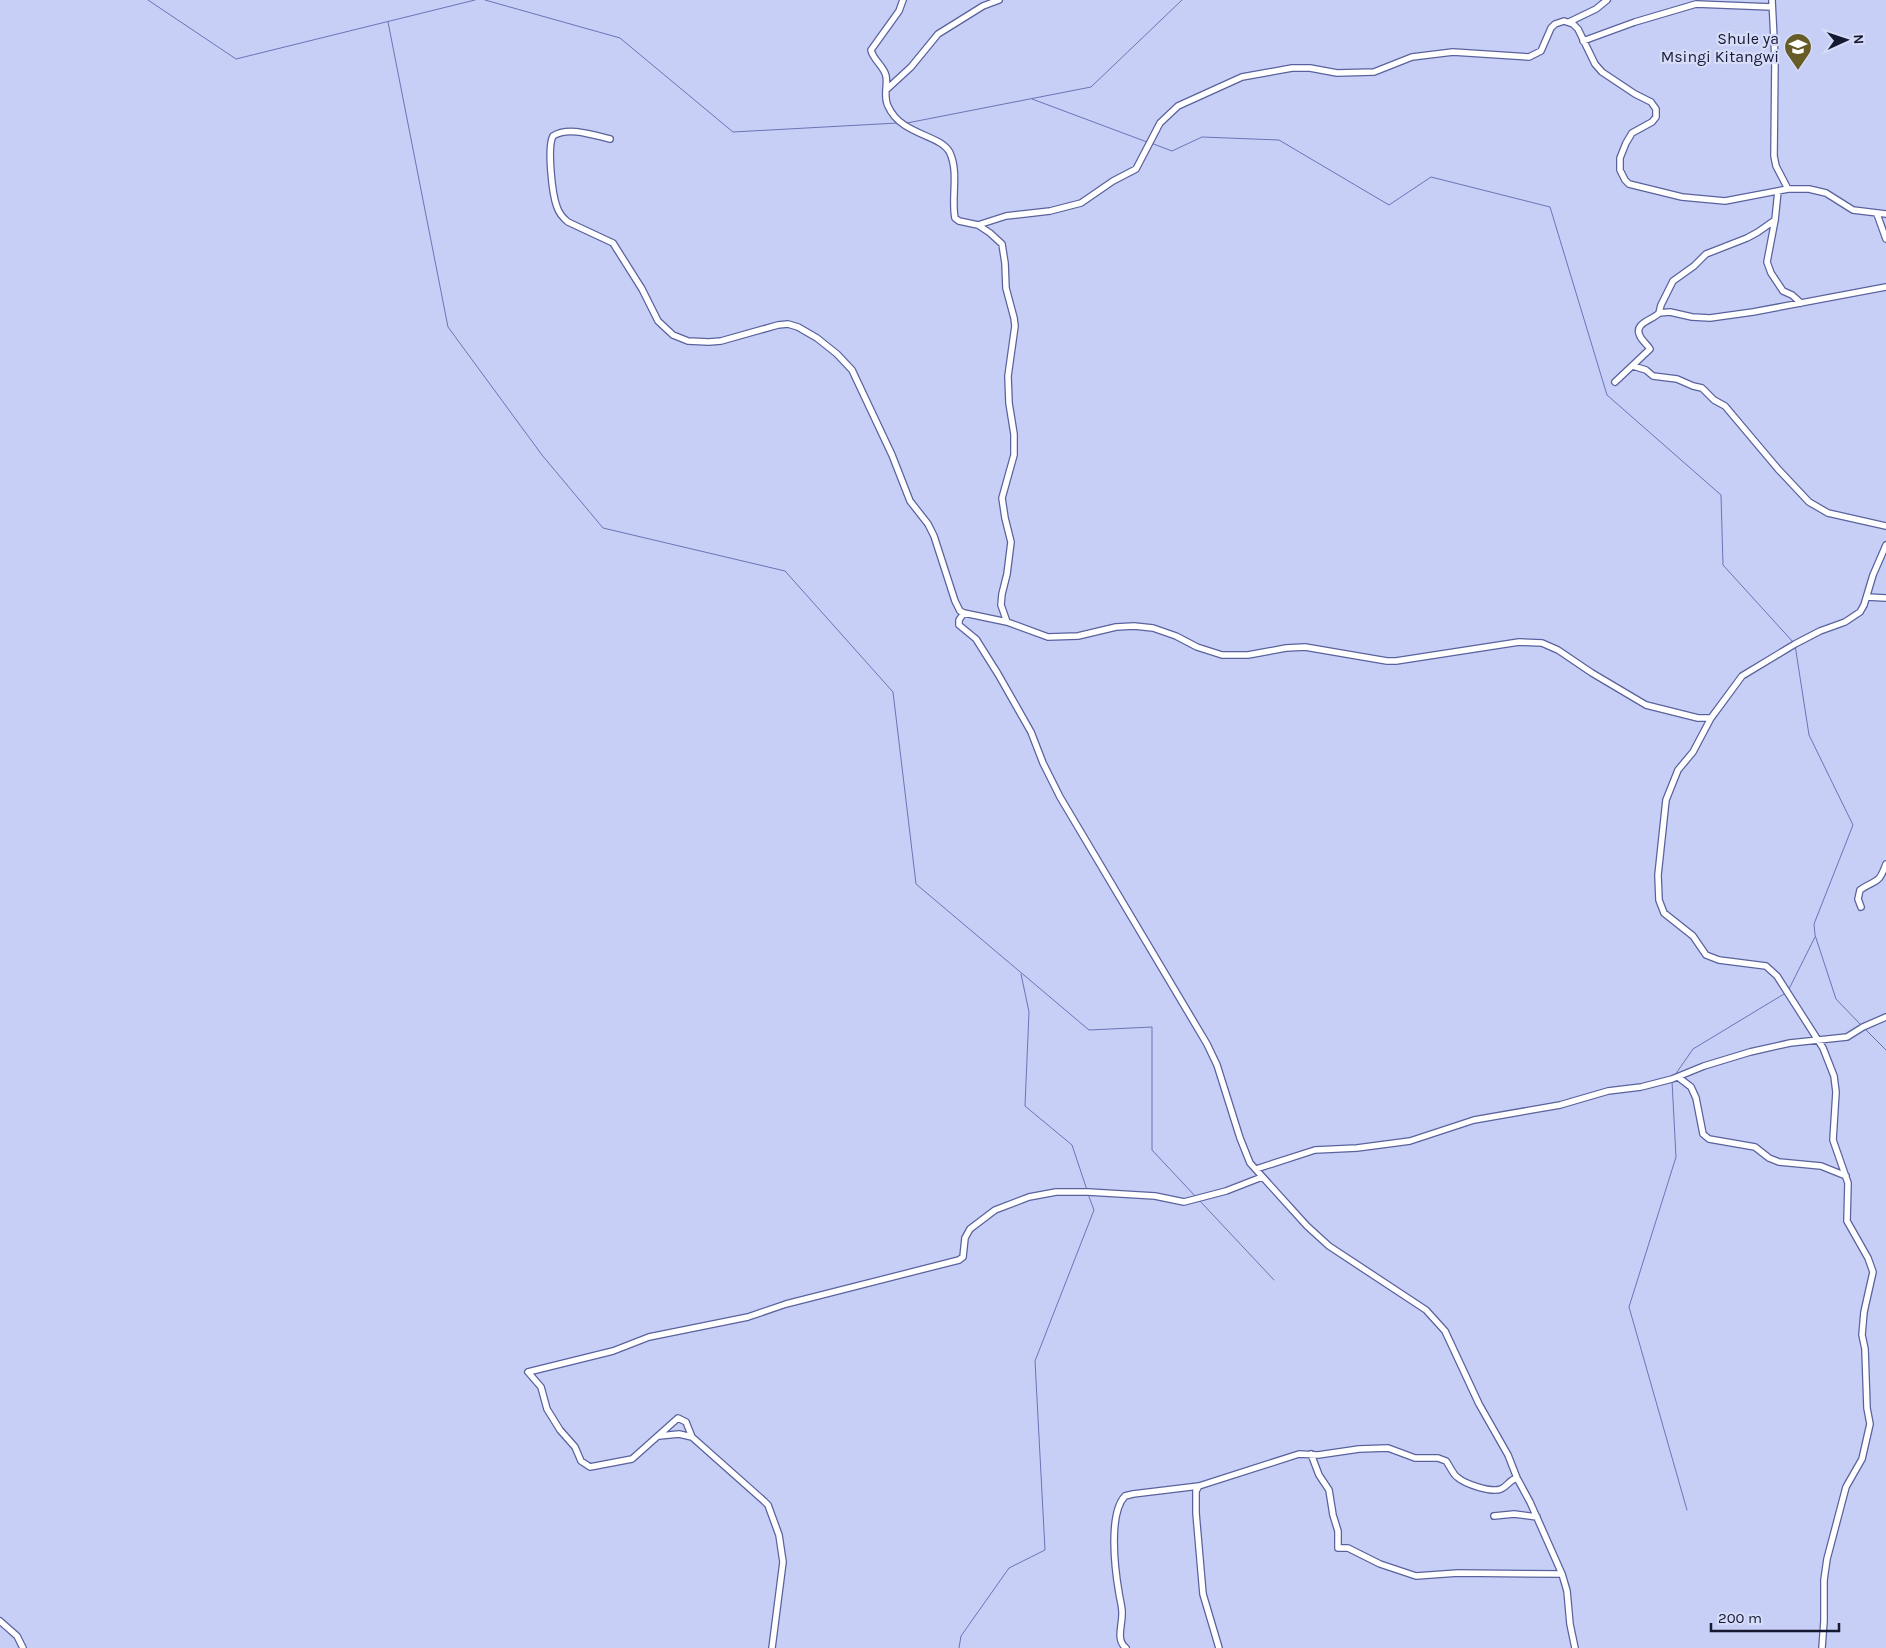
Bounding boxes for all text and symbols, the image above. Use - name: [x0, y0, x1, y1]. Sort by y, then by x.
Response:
- north arrow: [1821, 15, 1871, 65]
- place label: Shule ya Msingi Kitangwi: [1661, 29, 1779, 66]
- school or university icon: Shule ya Msingi Kitangwi: [1783, 32, 1813, 71]
- text: N: [1850, 34, 1867, 45]
- scale bar: [1711, 1600, 1838, 1632]
- text: 200 m: [1718, 1609, 1762, 1627]

